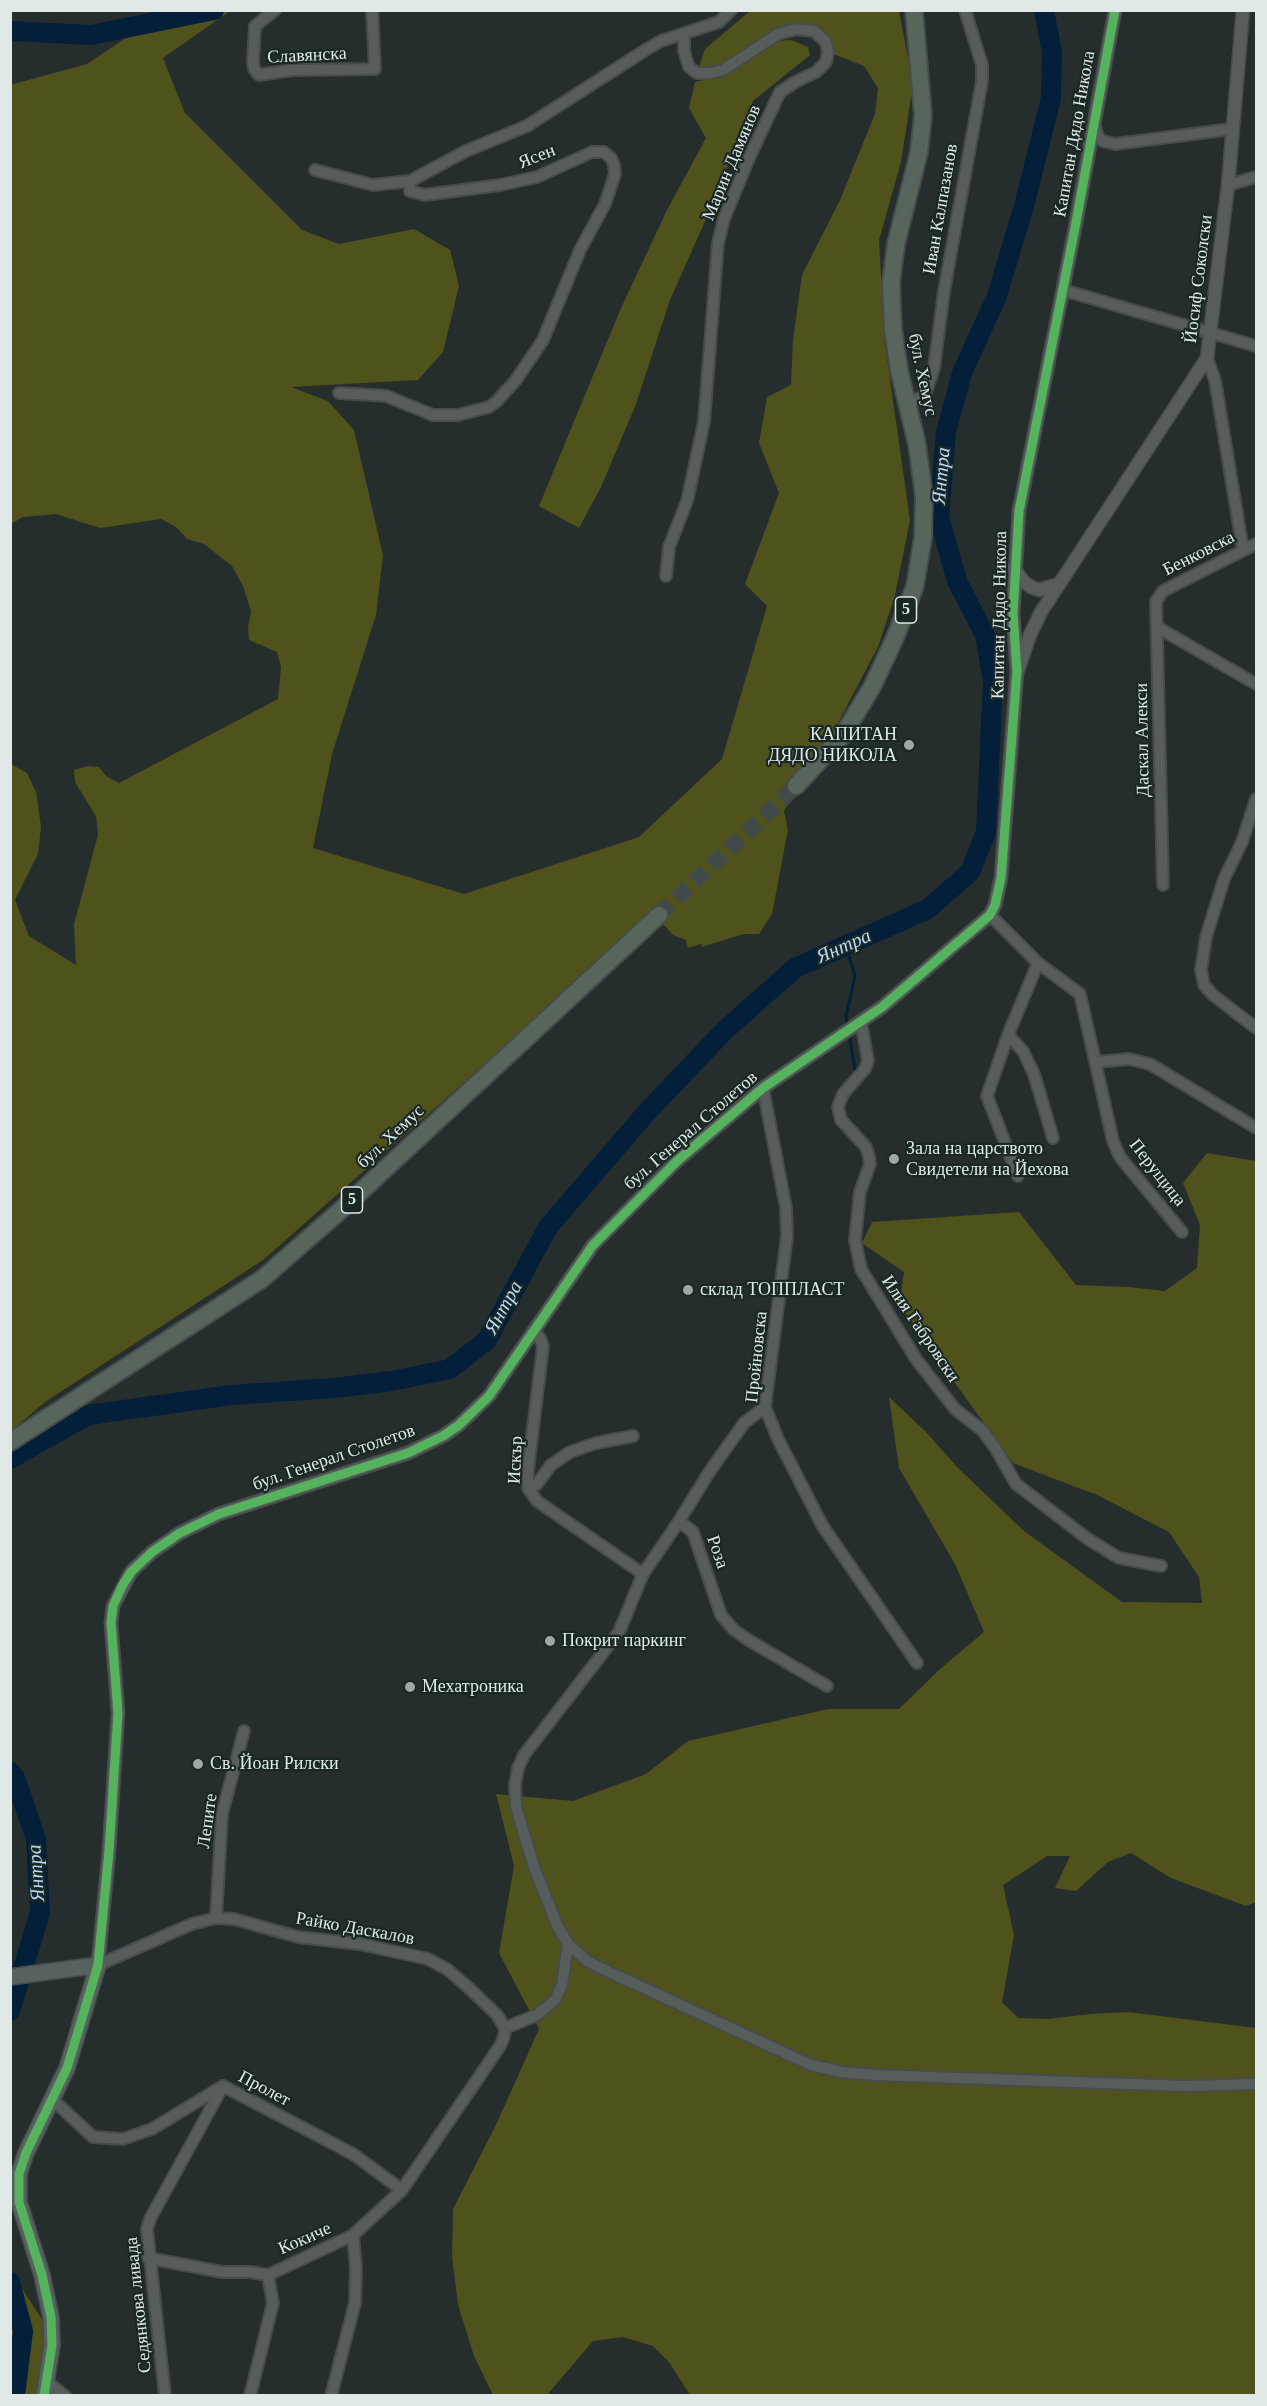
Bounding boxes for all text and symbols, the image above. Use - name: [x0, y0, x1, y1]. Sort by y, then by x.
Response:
- street label: Славянска: [267, 43, 347, 69]
- street label: Капитан Дядо Никола: [1050, 49, 1100, 219]
- street label: Марин Дамянов: [698, 102, 766, 224]
- street label: Ясен: [515, 140, 559, 174]
- street label: Иван Калпазанов: [919, 142, 963, 276]
- street label: Йосиф Соколски: [1180, 214, 1218, 344]
- street label: бул. Хемус: [903, 332, 941, 418]
- water label: Янтра: [928, 446, 956, 506]
- street label: Бенковска: [1160, 527, 1238, 581]
- street label: Капитан Дядо Никола: [988, 531, 1012, 699]
- road number: 5: [896, 597, 916, 623]
- street label: Даскал Алекси: [1131, 683, 1155, 797]
- place label: КАПИТАН ДЯДО НИКОЛА: [768, 724, 897, 766]
- marker: КАПИТАН ДЯДО НИКОЛА: [902, 738, 916, 752]
- water label: Янтра: [813, 924, 875, 970]
- street label: бул. Генерал Столетов: [620, 1067, 762, 1195]
- street label: бул. Хемус: [353, 1100, 429, 1174]
- street label: Перущица: [1124, 1135, 1190, 1211]
- place label: Зала на царството Свидетели на Йехова: [906, 1138, 1069, 1180]
- marker: Зала на царството Свидетели на Йехова: [887, 1152, 901, 1166]
- road number: 5: [342, 1187, 362, 1213]
- street label: Илия Габровски: [876, 1271, 964, 1387]
- water label: Янтра: [480, 1277, 528, 1339]
- place label: склад ТОППЛАСТ: [700, 1279, 844, 1301]
- marker: склад ТОППЛАСТ: [681, 1283, 695, 1297]
- street label: Пройновска: [741, 1310, 773, 1404]
- street label: бул. Генерал Столетов: [250, 1420, 418, 1496]
- street label: Искър: [504, 1435, 528, 1485]
- street label: Роза: [701, 1533, 733, 1571]
- place label: Покрит паркинг: [562, 1630, 686, 1652]
- marker: Покрит паркинг: [543, 1634, 557, 1648]
- place label: Мехатроника: [422, 1676, 524, 1698]
- marker: Мехатроника: [403, 1680, 417, 1694]
- place label: Св. Йоан Рилски: [210, 1753, 339, 1775]
- marker: Св. Йоан Рилски: [191, 1757, 205, 1771]
- street label: Лепите: [193, 1792, 223, 1850]
- water label: Янтра: [23, 1843, 51, 1903]
- street label: Райко Даскалов: [294, 1908, 416, 1950]
- street label: Пролет: [234, 2066, 294, 2112]
- street label: Кокиче: [275, 2218, 335, 2260]
- street label: Седянкова ливада: [121, 2236, 157, 2374]

